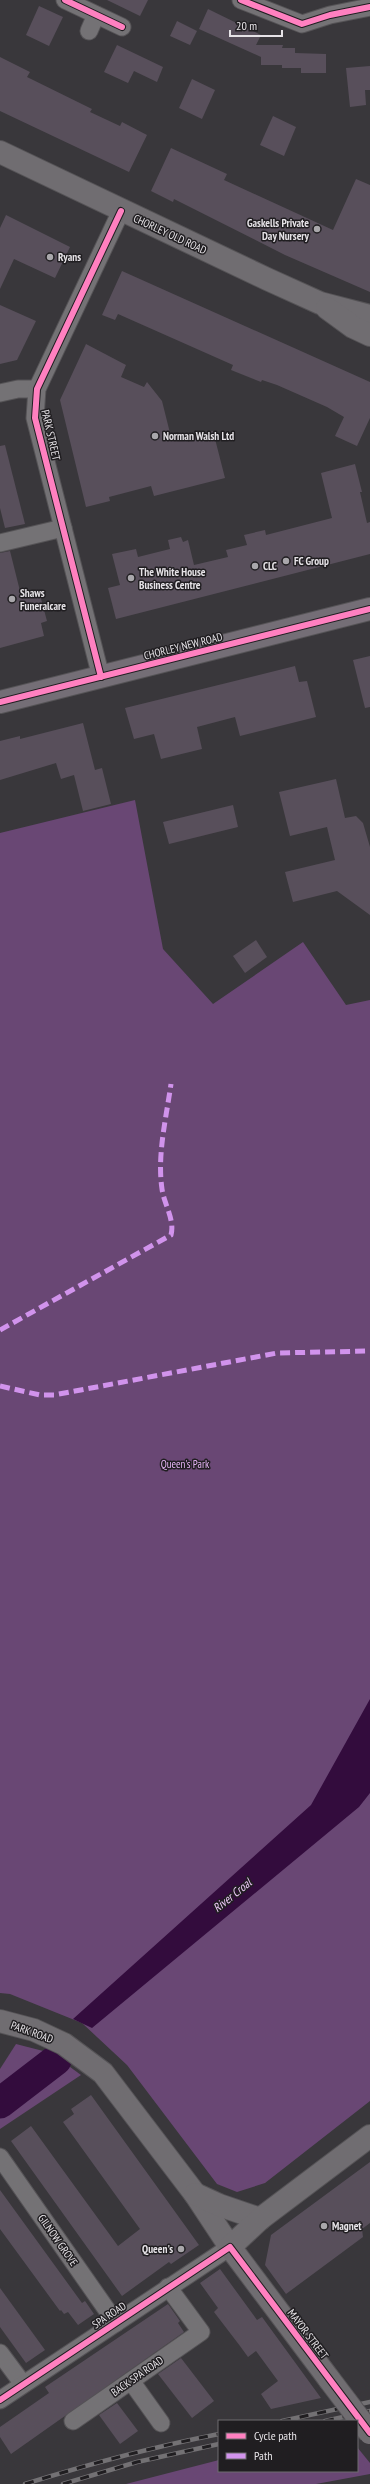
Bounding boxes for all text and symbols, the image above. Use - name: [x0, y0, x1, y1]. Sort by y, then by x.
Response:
- scale bar: [230, 12, 282, 38]
- text: 20 m: [236, 18, 257, 33]
- street label: CHORLEY OLD ROAD: [131, 211, 209, 257]
- place label: Gaskells Private Day Nursery: [247, 216, 310, 243]
- marker: Gaskells Private Day Nursery: [312, 224, 322, 234]
- place label: Ryans: [58, 250, 81, 264]
- marker: Ryans: [45, 252, 55, 262]
- street label: PARK STREET: [38, 408, 64, 462]
- place label: Norman Walsh Ltd: [163, 429, 234, 443]
- marker: Norman Walsh Ltd: [150, 431, 160, 441]
- place label: FC Group: [294, 554, 329, 568]
- marker: FC Group: [281, 556, 291, 566]
- place label: CLC: [263, 559, 277, 573]
- marker: CLC: [250, 561, 260, 571]
- place label: The White House Business Centre: [139, 565, 206, 592]
- marker: The White House Business Centre: [126, 573, 136, 583]
- place label: Shaws Funeralcare: [20, 586, 66, 613]
- marker: Shaws Funeralcare: [7, 594, 17, 604]
- street label: CHORLEY NEW ROAD: [142, 629, 224, 663]
- park label: Queen's Park: [161, 1457, 210, 1471]
- water label: River Croal: [210, 1874, 255, 1915]
- street label: PARK ROAD: [9, 2018, 55, 2046]
- street label: GILNOW GROVE: [35, 2211, 81, 2269]
- place label: Magnet: [332, 2219, 362, 2233]
- marker: Magnet: [319, 2221, 329, 2231]
- place label: Queen's: [142, 2242, 173, 2256]
- marker: Queen's: [176, 2244, 186, 2254]
- street label: SPA ROAD: [89, 2298, 129, 2331]
- street label: MAYOR STREET: [285, 2306, 331, 2362]
- street label: BACK SPA ROAD: [108, 2353, 166, 2399]
- legend: [218, 2420, 358, 2472]
- text: Cycle path: [254, 2428, 297, 2443]
- text: Path: [254, 2448, 272, 2463]

